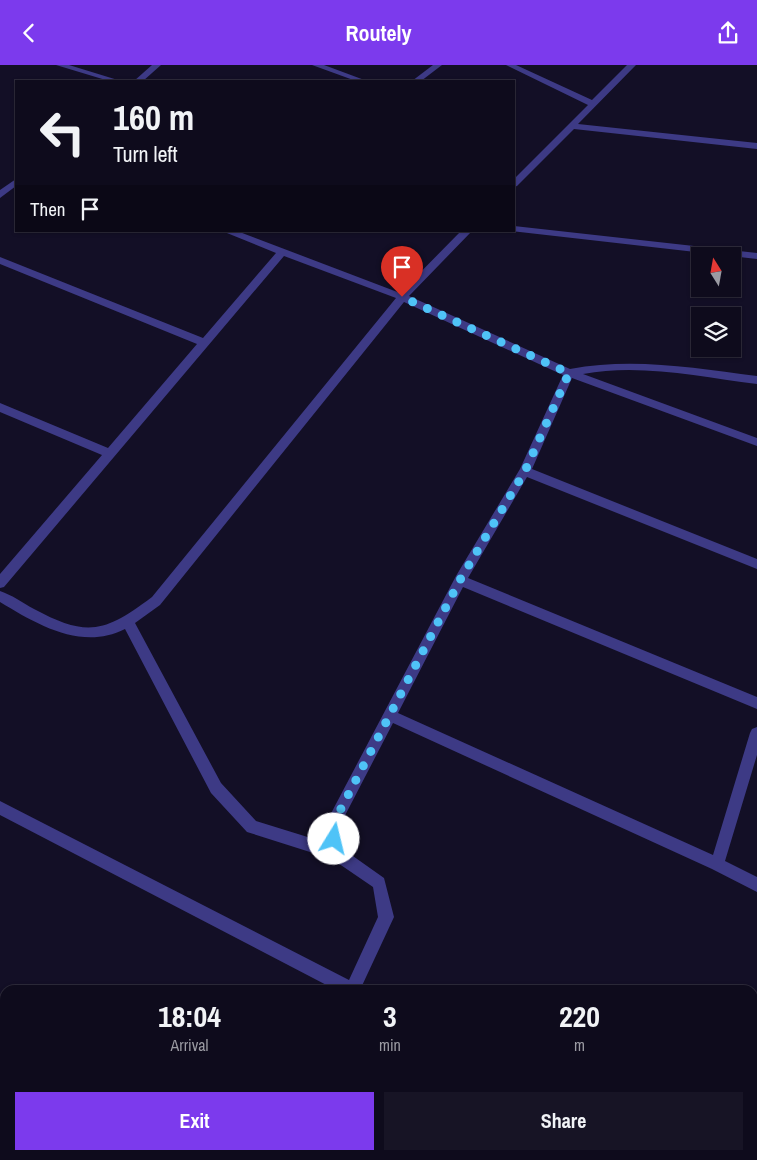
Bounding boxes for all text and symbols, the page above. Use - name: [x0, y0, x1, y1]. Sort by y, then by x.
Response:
- text: Routely: [345, 18, 412, 48]
- icon: back: [15, 19, 43, 47]
- icon: share: [714, 19, 742, 47]
- text: 160 m: [113, 94, 194, 141]
- icon: left: [30, 100, 95, 165]
- text: Turn left: [113, 139, 178, 169]
- icon: arrive: [76, 195, 104, 223]
- text: Then: [30, 196, 66, 222]
- pin: [381, 246, 423, 297]
- north arrow: [691, 247, 741, 297]
- map controls: [691, 247, 741, 357]
- icon: arrive: [388, 253, 416, 281]
- button: layers: [691, 307, 741, 357]
- position arrow: [307, 812, 359, 864]
- text: 18:04: [158, 996, 221, 1036]
- text: 3: [383, 996, 397, 1036]
- text: 220: [559, 996, 600, 1036]
- text: Arrival: [171, 1034, 208, 1056]
- text: min: [379, 1034, 401, 1056]
- text: m: [574, 1034, 585, 1056]
- button: Exit: [15, 1092, 374, 1150]
- button: Share: [384, 1092, 743, 1150]

